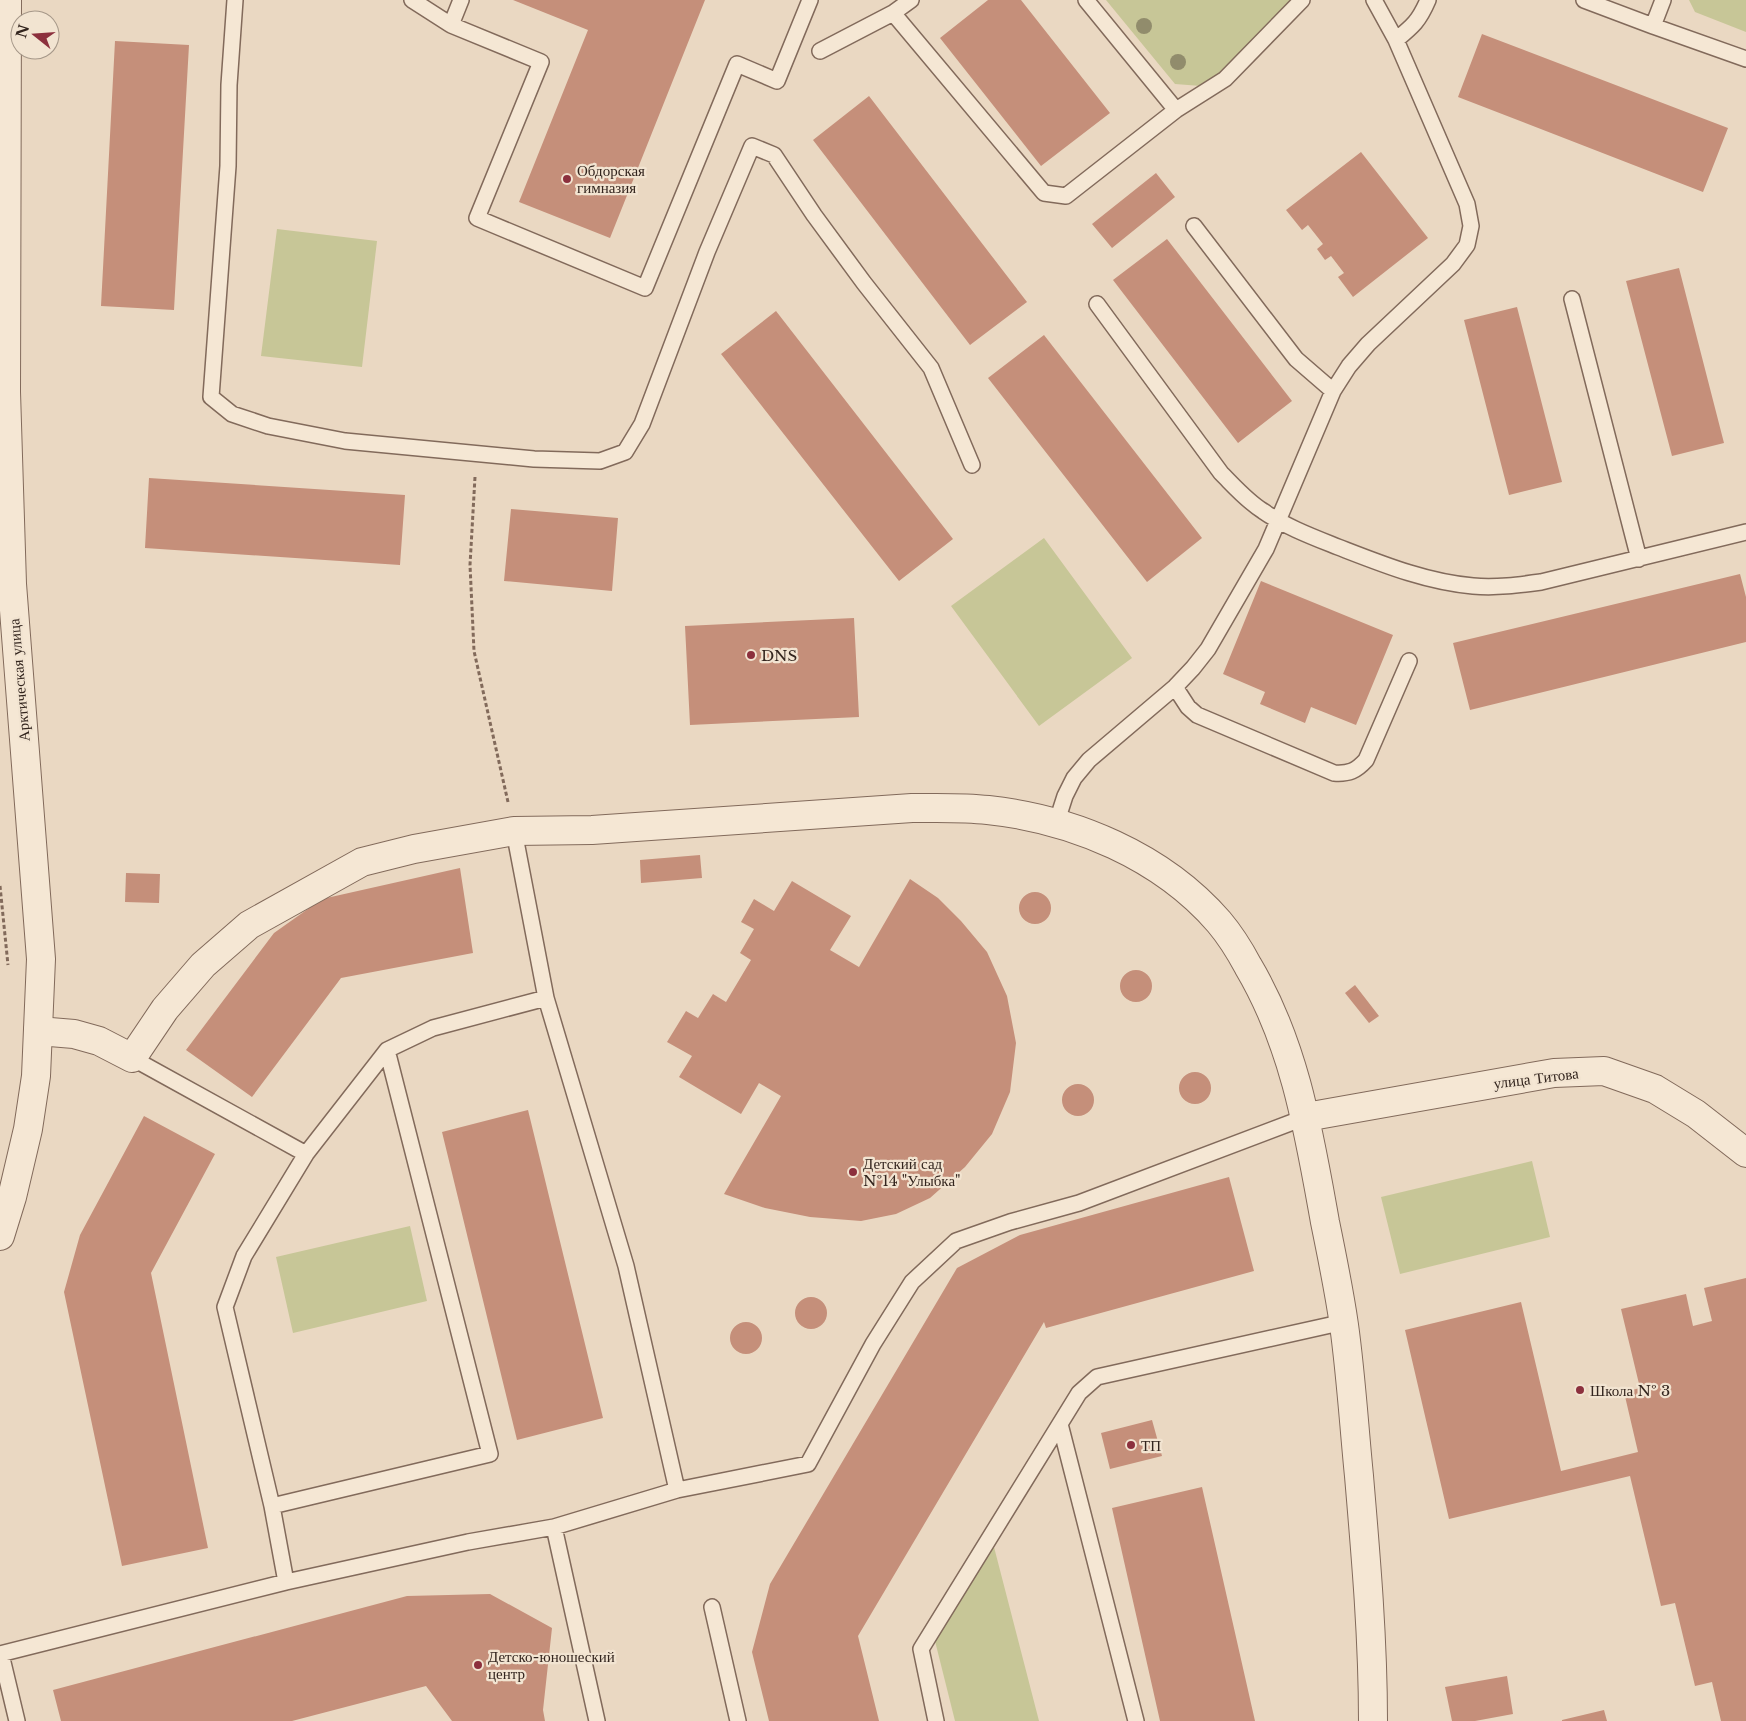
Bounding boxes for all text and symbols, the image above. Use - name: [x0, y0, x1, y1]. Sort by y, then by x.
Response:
- north arrow: [10, 10, 60, 60]
- text: N: [12, 22, 33, 40]
- place label: Обдорская гимназия: [577, 161, 645, 197]
- marker: Обдорская гимназия: [561, 173, 573, 185]
- street label: Арктическая улица: [4, 617, 34, 742]
- place label: DNS: [761, 646, 797, 665]
- marker: DNS: [745, 649, 757, 661]
- street label: улица Титова: [1492, 1063, 1580, 1093]
- place label: Детский сад №14 "Улыбка": [863, 1154, 961, 1190]
- marker: Детский сад №14 "Улыбка": [847, 1166, 859, 1178]
- place label: Школа № 3: [1590, 1381, 1670, 1400]
- marker: Школа № 3: [1574, 1384, 1586, 1396]
- place label: ТП: [1141, 1436, 1161, 1455]
- marker: ТП: [1125, 1439, 1137, 1451]
- place label: Детско-юношеский центр: [488, 1647, 615, 1683]
- marker: Детско-юношеский центр: [472, 1659, 484, 1671]

